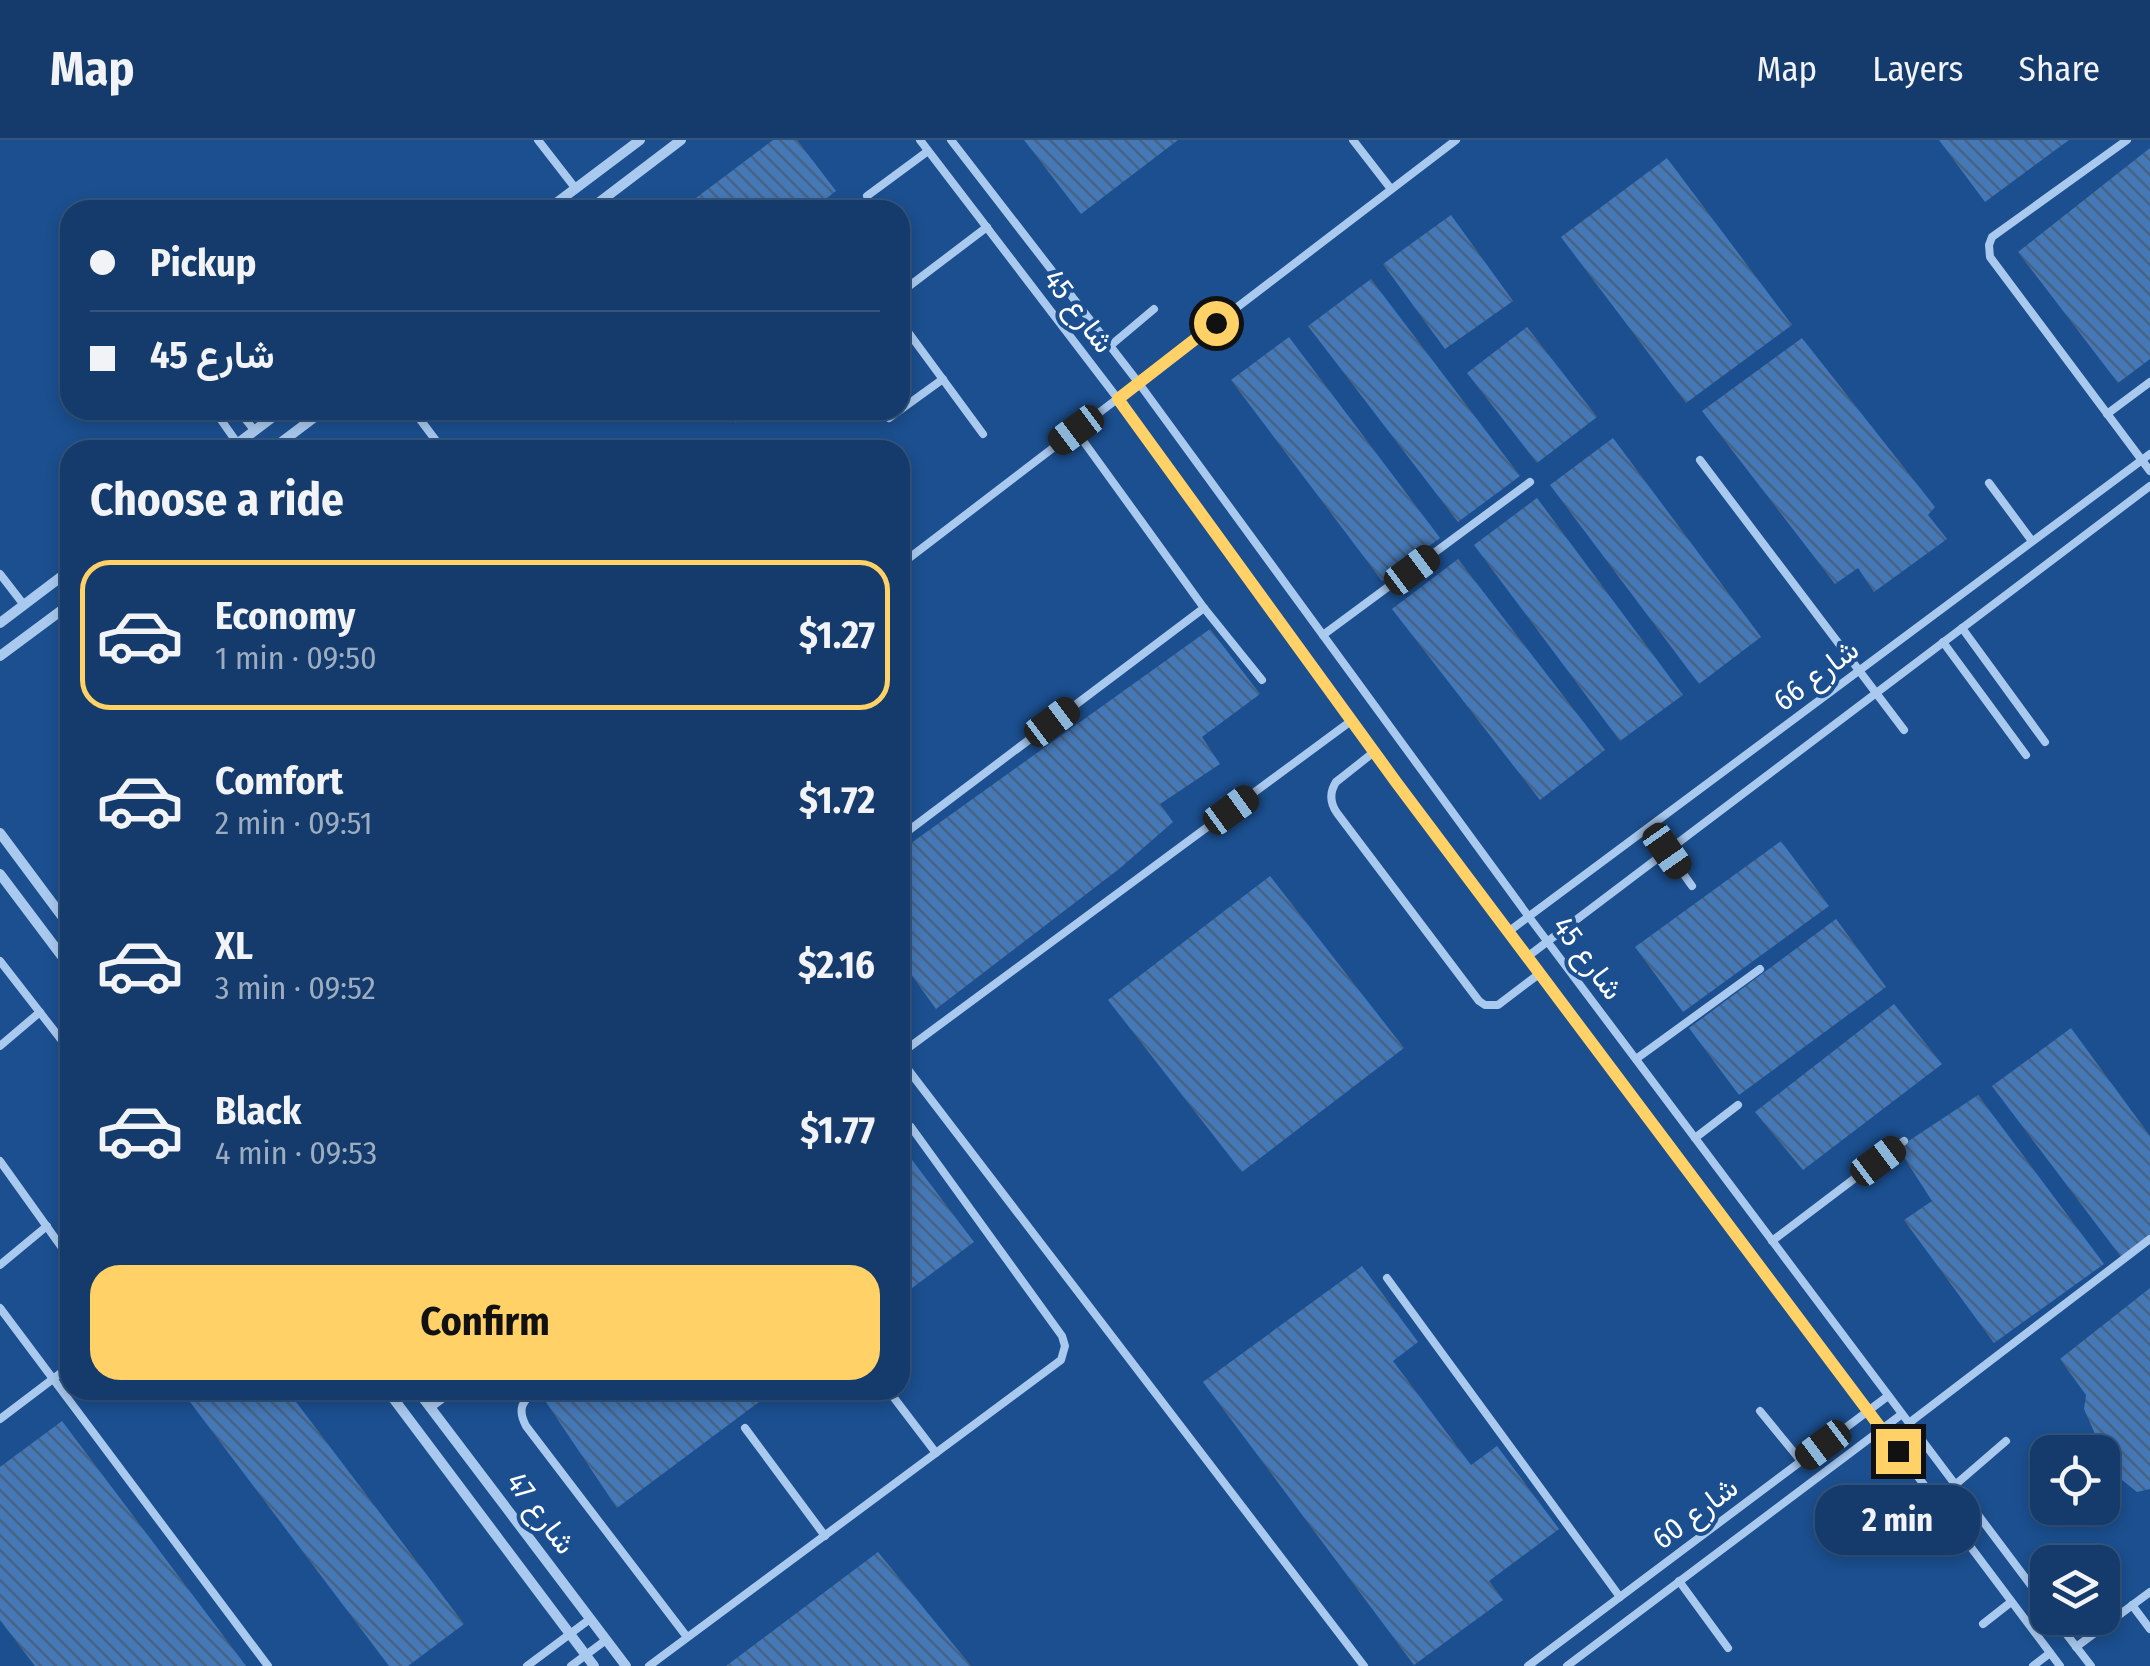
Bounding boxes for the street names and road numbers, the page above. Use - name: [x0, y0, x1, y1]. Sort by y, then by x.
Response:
- street label: شارع 45: [1034, 262, 1122, 361]
- street label: شارع 66: [1766, 631, 1867, 720]
- street label: شارع 45: [1543, 909, 1631, 1008]
- street label: شارع 47: [497, 1465, 584, 1562]
- street label: شارع 60: [1645, 1469, 1746, 1558]

